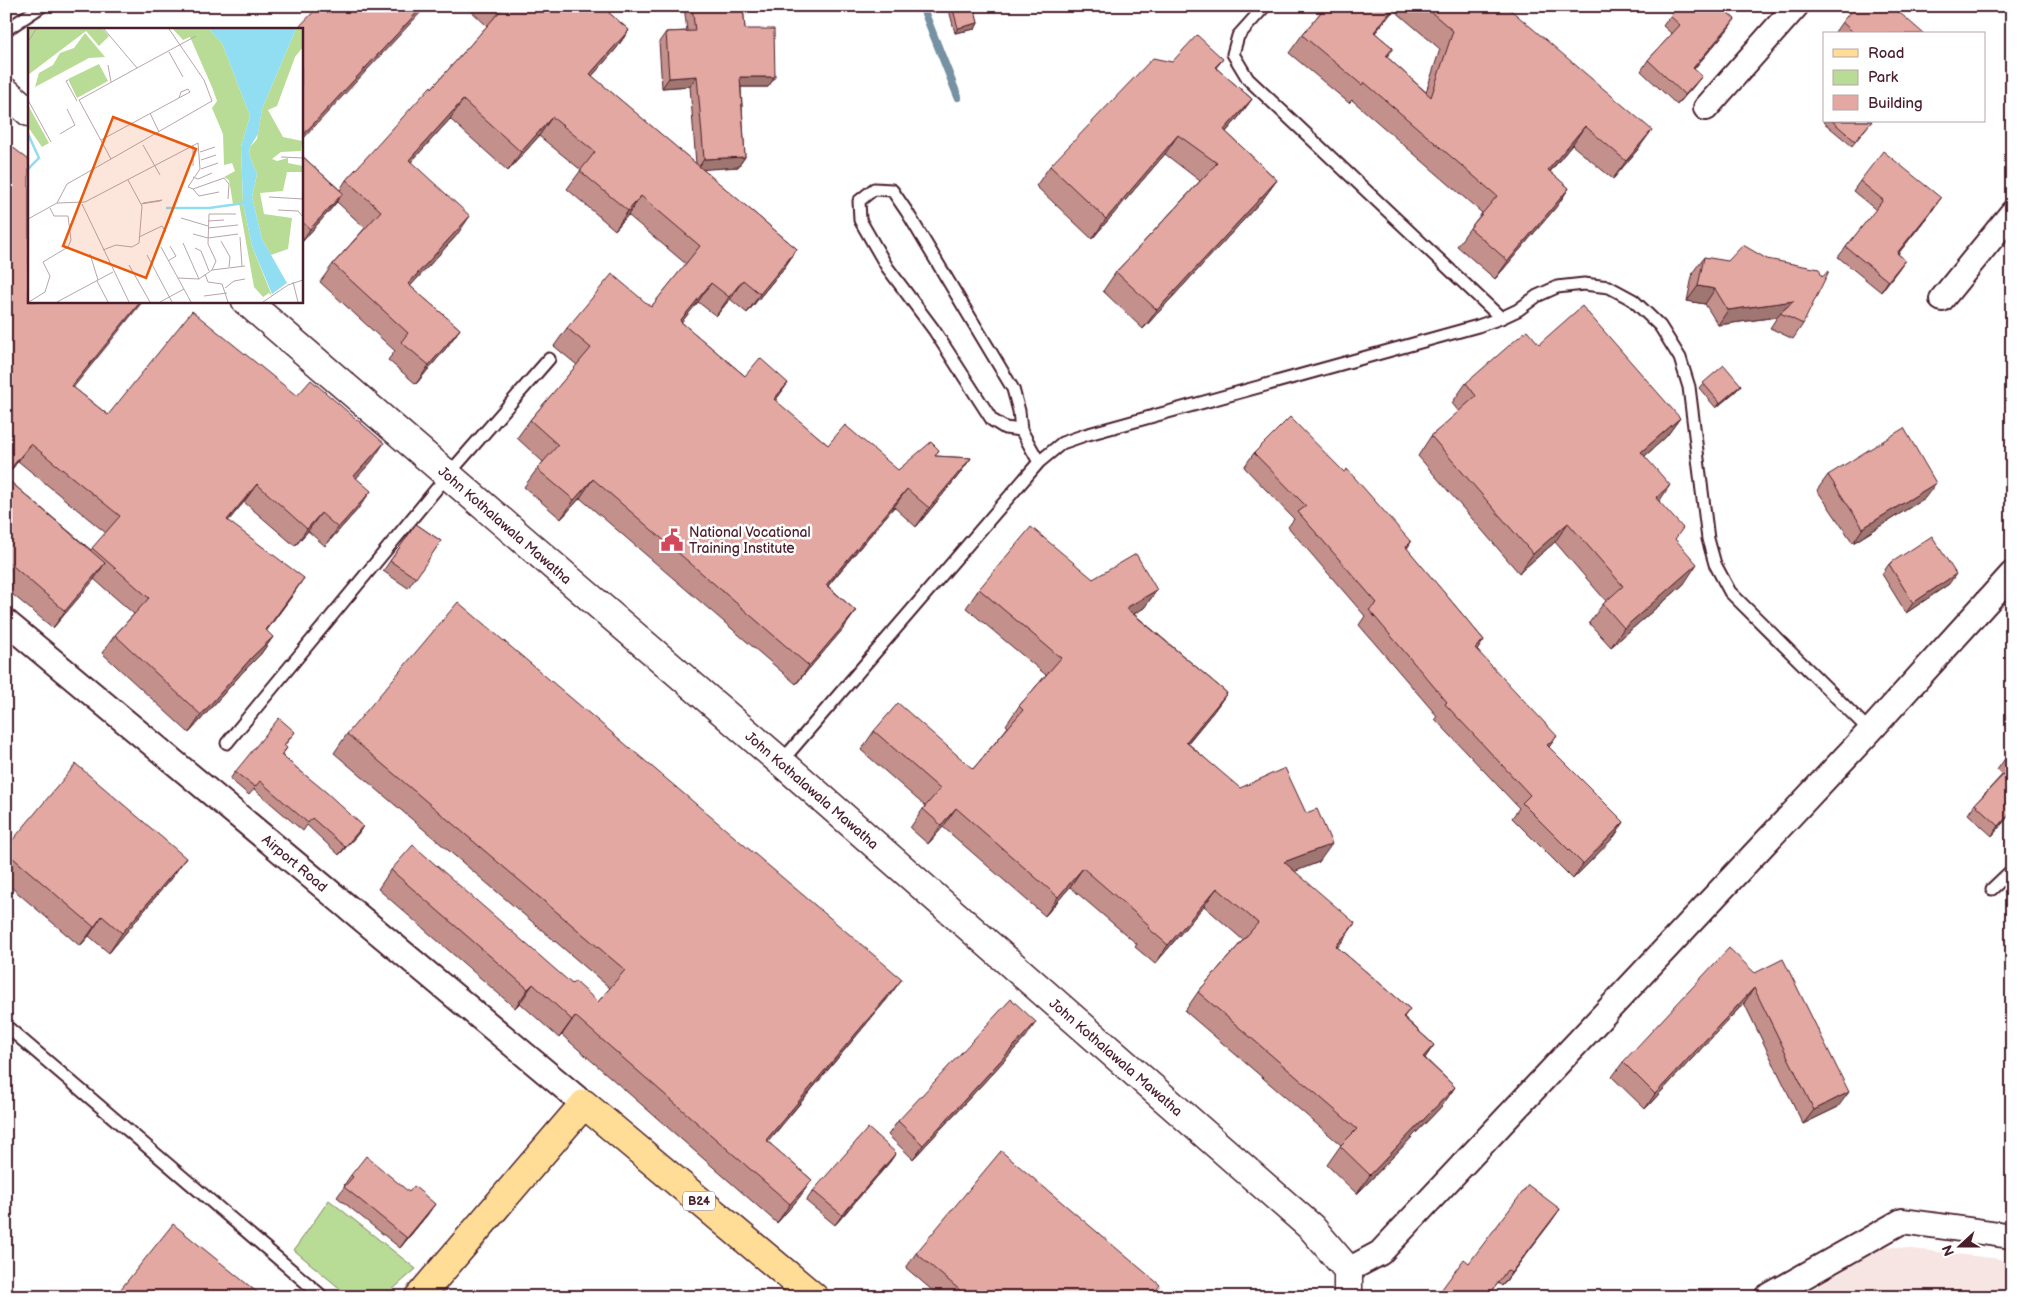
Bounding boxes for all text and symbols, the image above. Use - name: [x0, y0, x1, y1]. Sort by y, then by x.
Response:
- inset map: [28, 28, 302, 302]
- legend: [1823, 32, 1986, 122]
- text: Road: [1868, 44, 1904, 63]
- text: Park: [1868, 68, 1899, 87]
- text: Building: [1868, 94, 1923, 113]
- street label: John Kothalawala Mawatha: [435, 463, 575, 588]
- place label: National Vocational Training Institute: [689, 524, 811, 557]
- public building icon: National Vocational Training Institute: [659, 527, 685, 553]
- street label: John Kothalawala Mawatha: [742, 728, 882, 853]
- street label: Airport Road: [259, 831, 331, 896]
- street label: John Kothalawala Mawatha: [1046, 995, 1186, 1120]
- road number: B24: [683, 1192, 715, 1210]
- north arrow: [1936, 1220, 1986, 1270]
- text: N: [1939, 1243, 1958, 1258]

